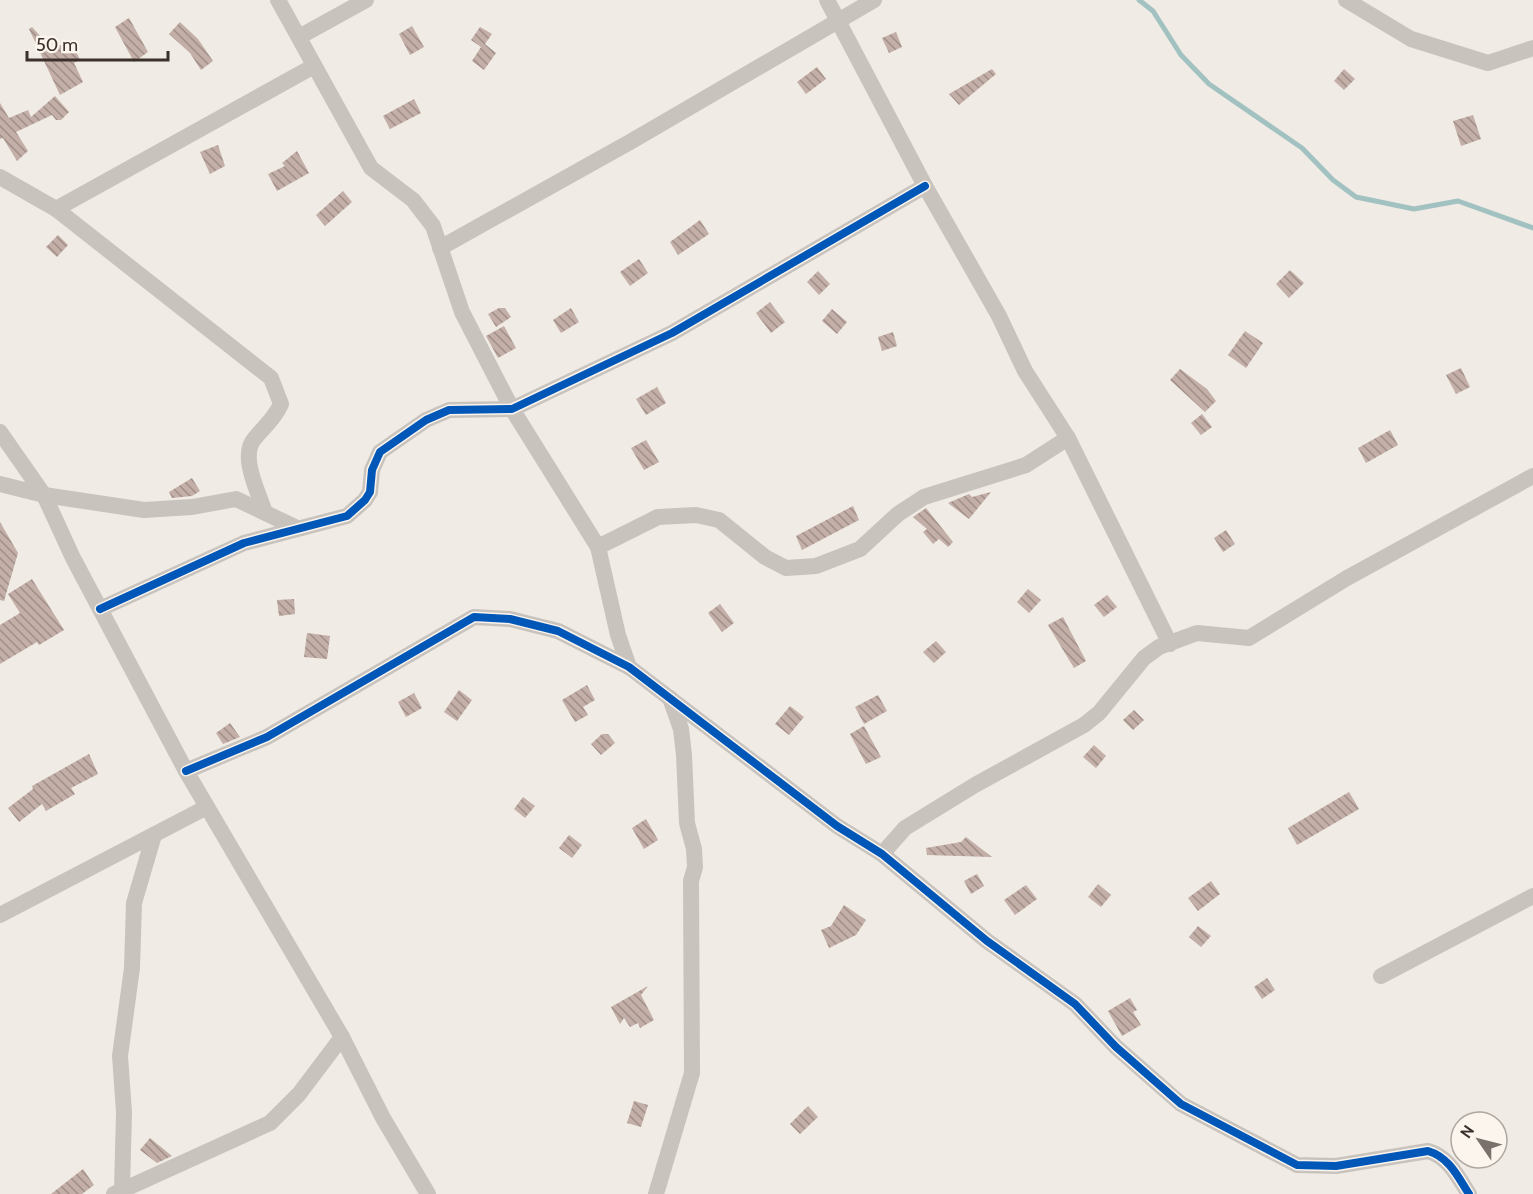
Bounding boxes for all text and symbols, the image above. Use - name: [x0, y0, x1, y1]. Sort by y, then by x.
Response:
- scale bar: [27, 24, 168, 62]
- text: 50 m: [36, 34, 78, 56]
- north arrow: [1449, 1110, 1509, 1170]
- text: N: [1456, 1122, 1478, 1142]

